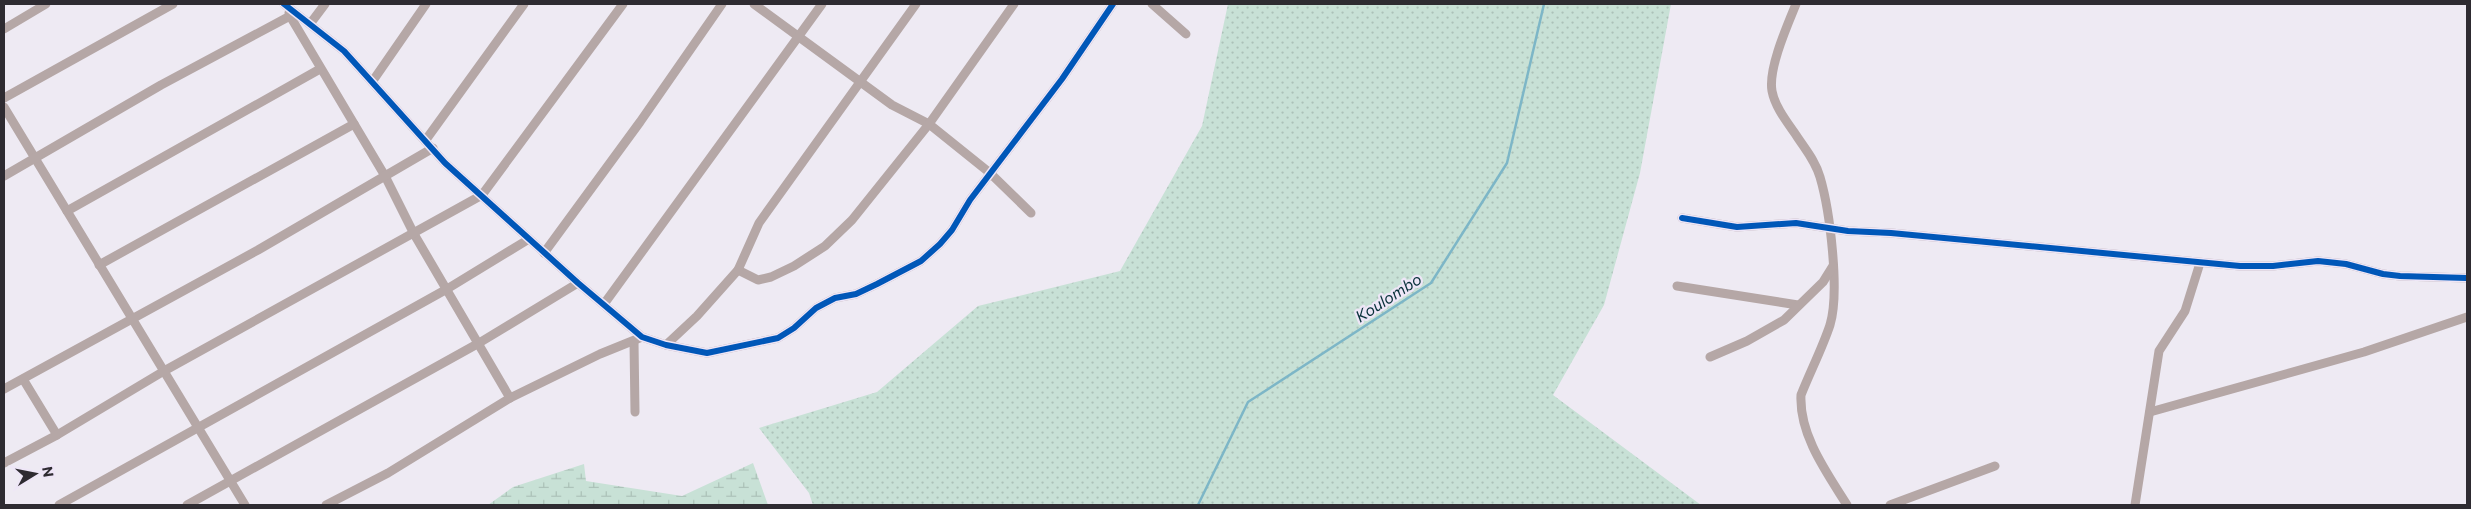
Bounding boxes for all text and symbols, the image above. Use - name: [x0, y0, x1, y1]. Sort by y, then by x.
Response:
- water label: Koulombo: [1351, 269, 1425, 325]
- north arrow: [10, 449, 60, 499]
- text: N: [39, 465, 58, 478]

